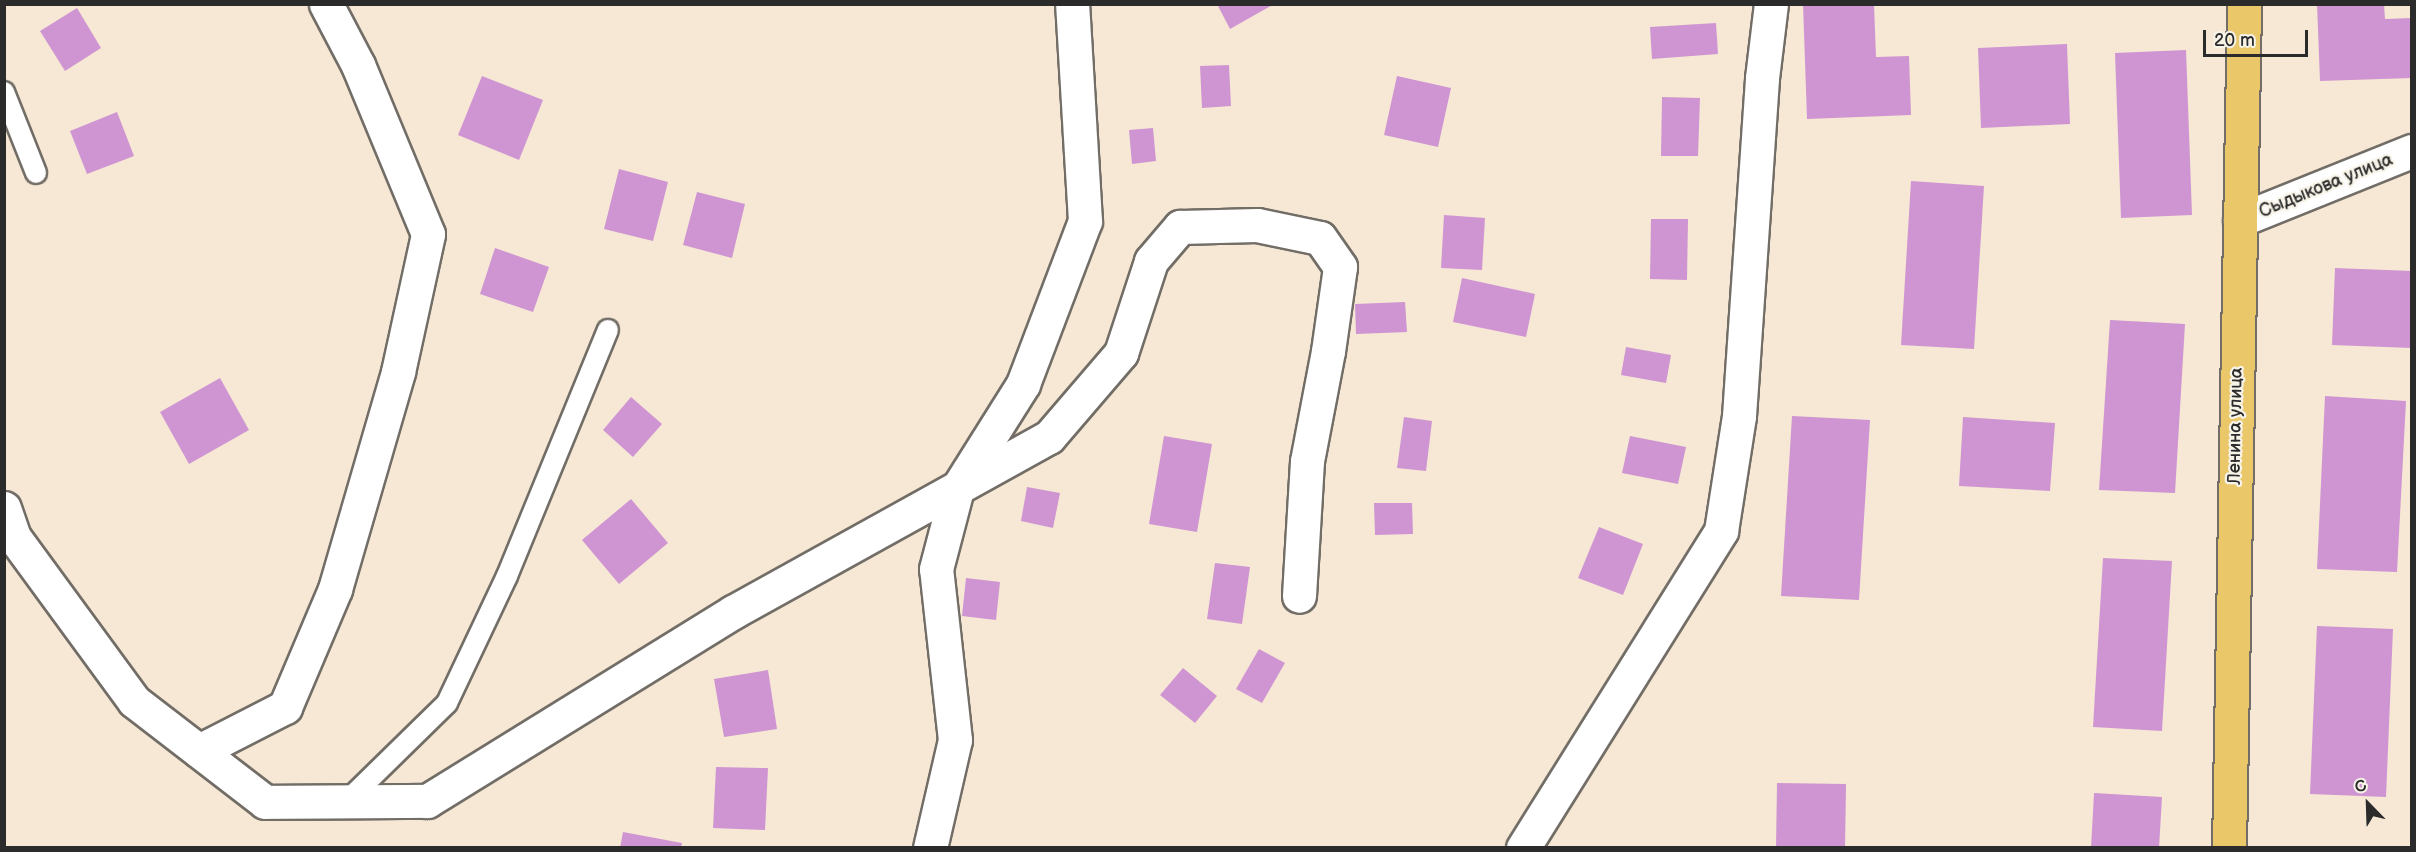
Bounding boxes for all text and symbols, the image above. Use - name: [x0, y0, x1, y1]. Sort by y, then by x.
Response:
- scale bar: [2206, 18, 2311, 56]
- text: 20 m: [2214, 30, 2255, 51]
- street label: Сыдыкова улица: [2256, 149, 2396, 223]
- street label: Ленина улица: [2224, 367, 2248, 485]
- north arrow: [2338, 774, 2398, 834]
- text: С: [2352, 776, 2370, 798]

